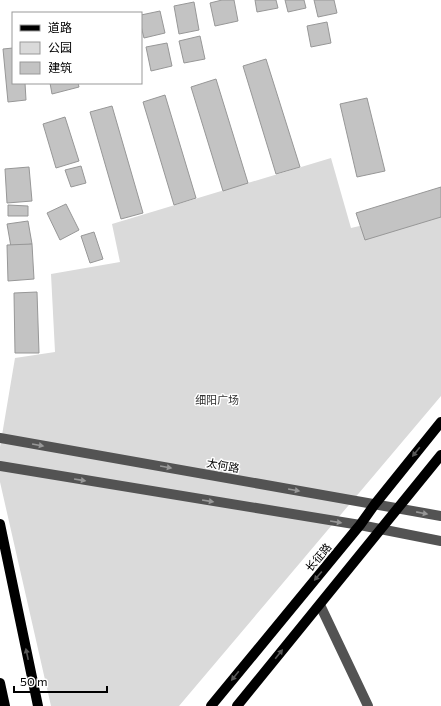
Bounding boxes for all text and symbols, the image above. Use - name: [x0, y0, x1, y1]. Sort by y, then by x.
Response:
- legend: [12, 12, 142, 84]
- text: 道路: [48, 20, 72, 34]
- text: 公园: [48, 40, 72, 54]
- text: 建筑: [48, 60, 72, 74]
- park label: 细阳广场: [195, 393, 239, 406]
- one-way arrow: [32, 442, 45, 448]
- one-way arrow: [412, 447, 421, 458]
- street label: 太何路: [206, 456, 240, 474]
- one-way arrow: [160, 465, 173, 471]
- one-way arrow: [74, 477, 86, 483]
- one-way arrow: [288, 487, 301, 493]
- one-way arrow: [202, 498, 214, 504]
- one-way arrow: [416, 510, 429, 516]
- one-way arrow: [330, 519, 343, 525]
- street label: 长征路: [302, 540, 334, 574]
- one-way arrow: [313, 570, 322, 581]
- one-way arrow: [24, 648, 30, 660]
- one-way arrow: [275, 649, 284, 660]
- scale bar: [14, 668, 107, 694]
- one-way arrow: [231, 671, 240, 682]
- text: 50 m: [20, 674, 48, 688]

